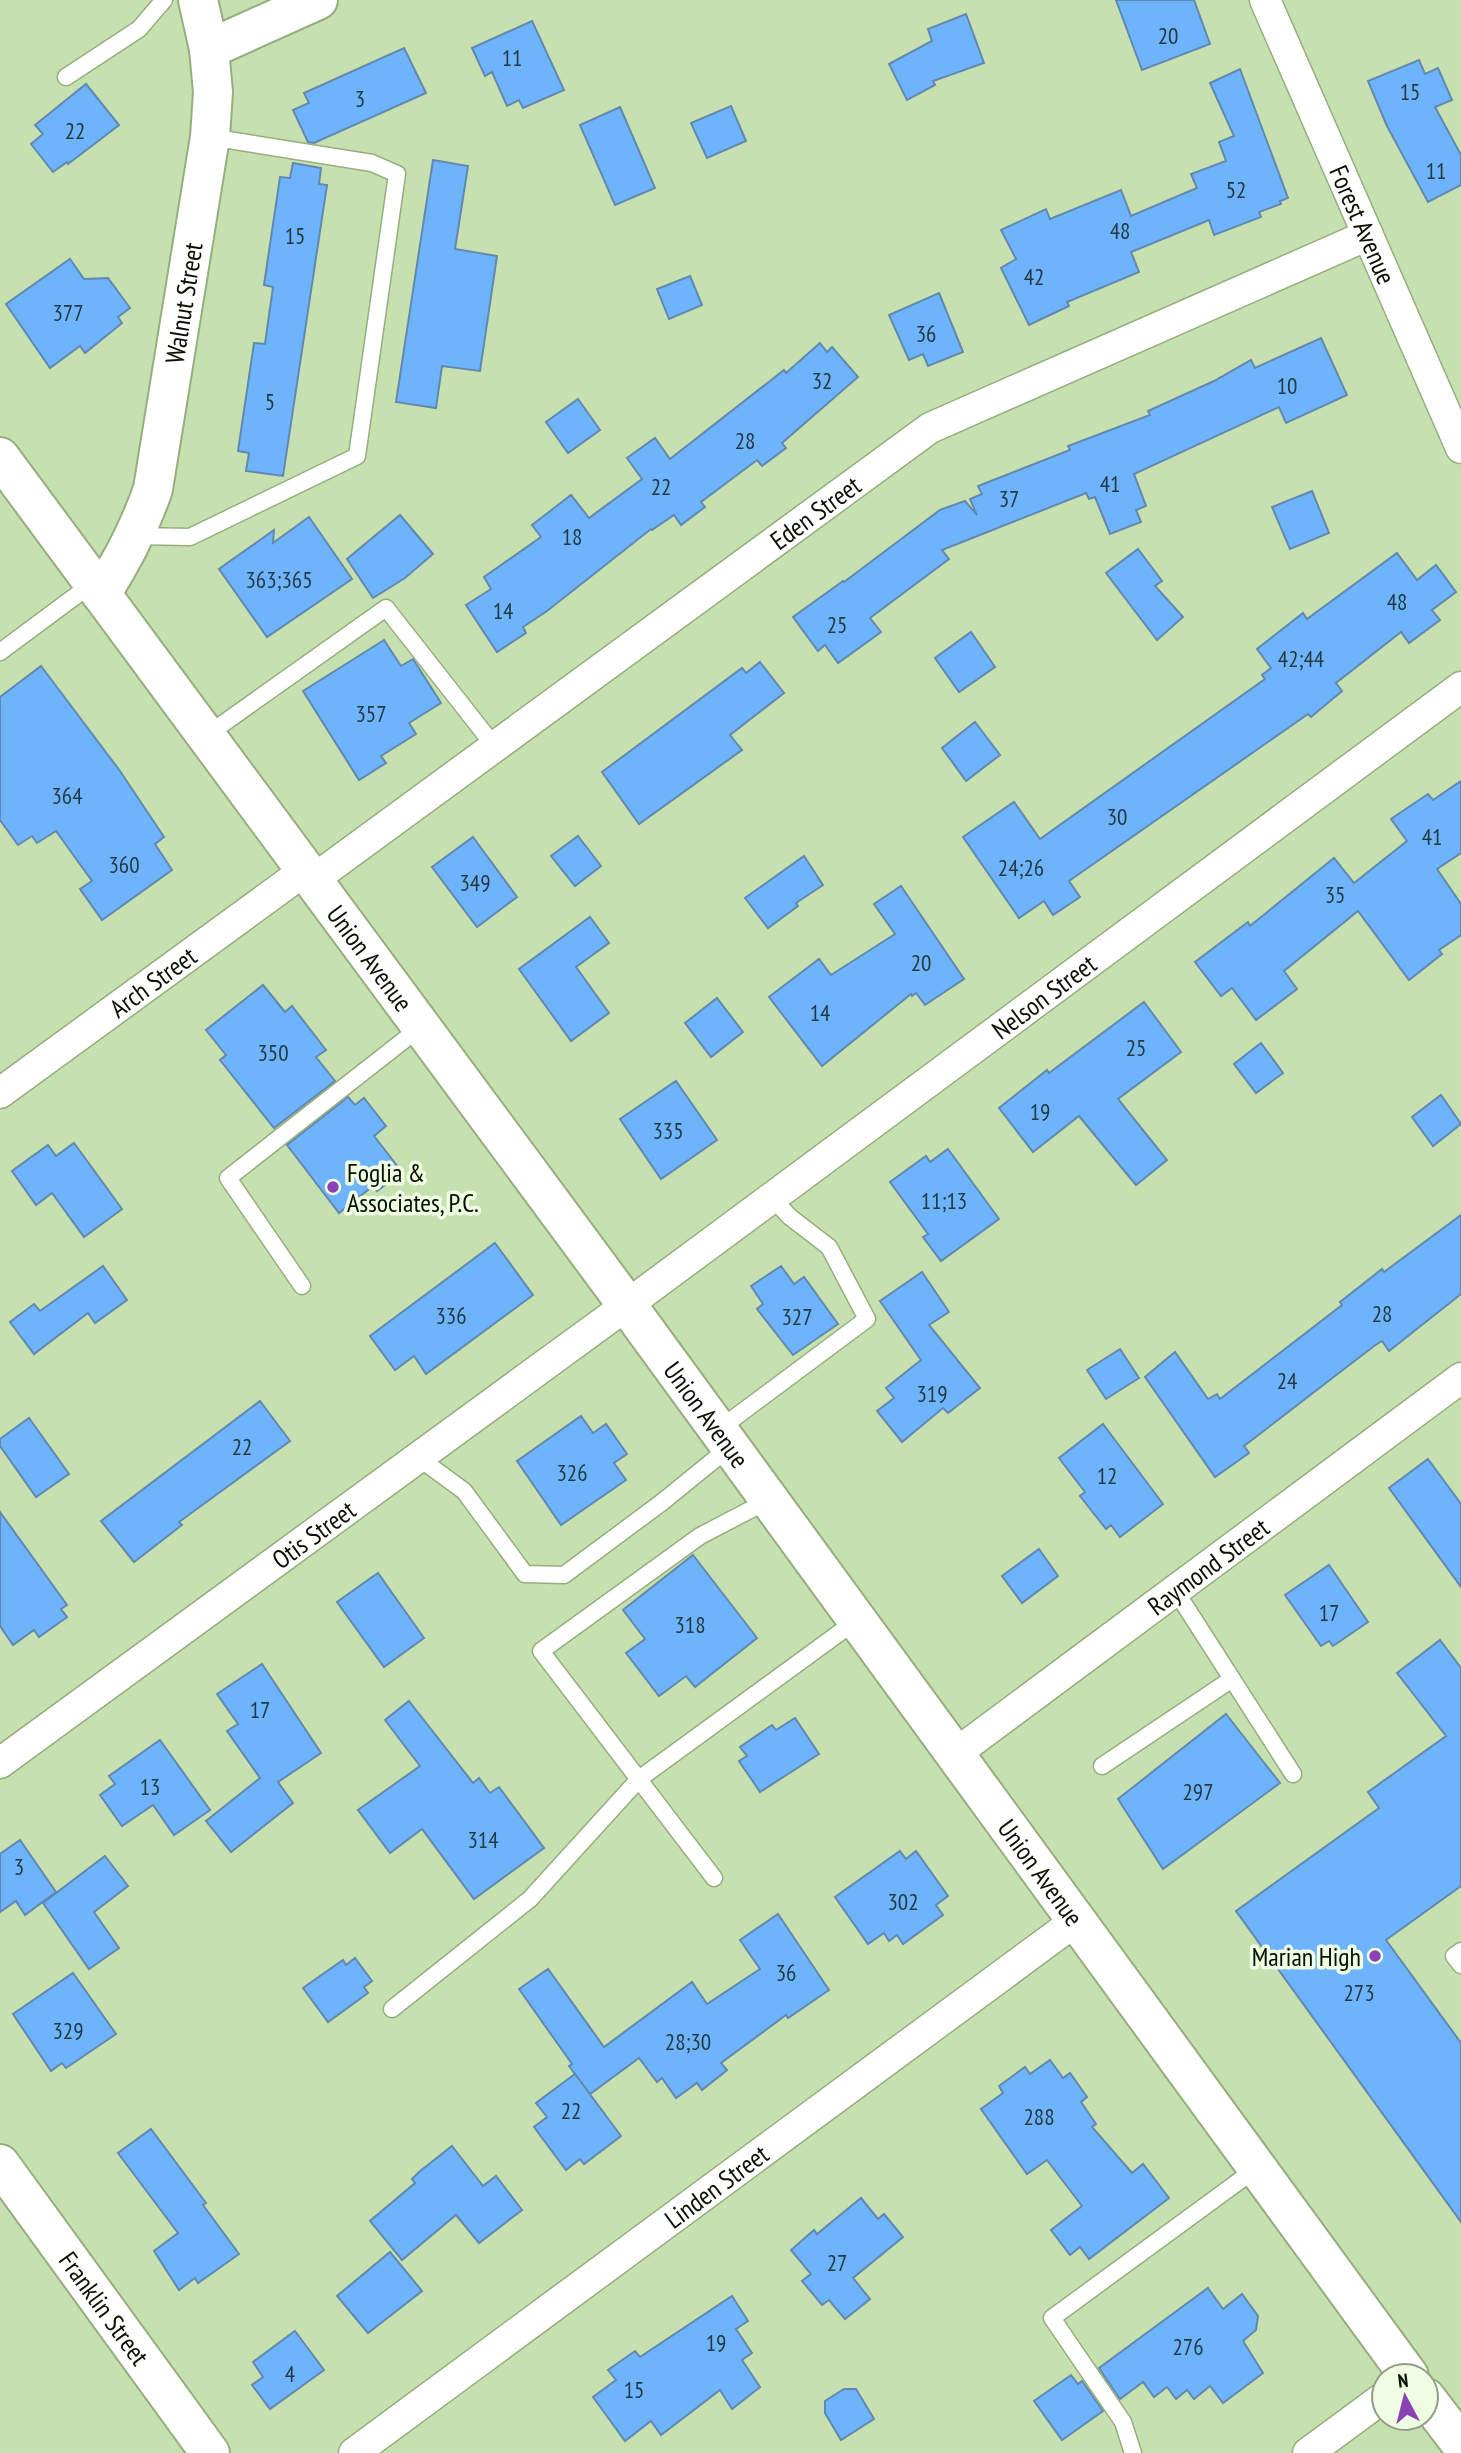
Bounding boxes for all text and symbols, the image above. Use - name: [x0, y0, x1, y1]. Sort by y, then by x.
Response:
- house number: 20: [1158, 21, 1178, 50]
- house number: 11: [502, 43, 522, 72]
- house number: 15: [1400, 77, 1420, 106]
- house number: 3: [355, 84, 365, 113]
- house number: 22: [65, 116, 85, 145]
- house number: 11: [1426, 156, 1446, 185]
- street label: Forest Avenue: [1323, 160, 1404, 289]
- house number: 52: [1226, 175, 1246, 204]
- house number: 48: [1110, 216, 1130, 245]
- house number: 15: [285, 221, 305, 250]
- street label: Walnut Street: [157, 240, 209, 366]
- house number: 42: [1024, 262, 1044, 291]
- house number: 377: [52, 298, 84, 327]
- house number: 36: [916, 319, 936, 348]
- house number: 32: [812, 366, 832, 395]
- house number: 10: [1277, 371, 1297, 400]
- house number: 5: [265, 387, 275, 416]
- house number: 28: [735, 426, 755, 455]
- street label: Eden Street: [763, 468, 867, 556]
- house number: 41: [1100, 469, 1120, 498]
- house number: 22: [651, 472, 671, 501]
- house number: 37: [999, 484, 1019, 513]
- house number: 18: [562, 522, 582, 551]
- house number: 363;365: [245, 565, 313, 594]
- house number: 48: [1387, 587, 1407, 616]
- house number: 14: [493, 596, 513, 625]
- house number: 25: [827, 610, 847, 639]
- house number: 42;44: [1278, 644, 1324, 673]
- house number: 357: [355, 699, 387, 728]
- house number: 364: [51, 781, 83, 810]
- house number: 30: [1107, 802, 1127, 831]
- house number: 41: [1422, 822, 1442, 851]
- house number: 360: [108, 850, 140, 879]
- house number: 24;26: [998, 853, 1044, 882]
- house number: 349: [459, 868, 491, 897]
- house number: 35: [1325, 880, 1345, 909]
- street label: Union Avenue: [320, 898, 420, 1018]
- street label: Arch Street: [103, 939, 203, 1024]
- street label: Nelson Street: [985, 947, 1102, 1046]
- house number: 20: [911, 948, 931, 977]
- house number: 14: [810, 998, 830, 1027]
- house number: 25: [1126, 1033, 1146, 1062]
- house number: 350: [257, 1038, 289, 1067]
- house number: 19: [1030, 1097, 1050, 1126]
- house number: 335: [652, 1116, 684, 1145]
- place label: Foglia & Associates, P.C.: [347, 1156, 479, 1219]
- marker: Foglia & Associates, P.C.: [325, 1179, 341, 1195]
- house number: 11;13: [921, 1186, 967, 1215]
- house number: 28: [1372, 1299, 1392, 1328]
- house number: 336: [435, 1301, 467, 1330]
- house number: 327: [781, 1302, 813, 1331]
- street label: Union Avenue: [657, 1355, 757, 1474]
- house number: 24: [1277, 1366, 1297, 1395]
- house number: 319: [916, 1379, 948, 1408]
- house number: 22: [232, 1432, 252, 1461]
- house number: 326: [556, 1458, 588, 1487]
- house number: 12: [1097, 1461, 1117, 1490]
- street label: Otis Street: [265, 1493, 362, 1576]
- street label: Raymond Street: [1141, 1510, 1275, 1622]
- house number: 17: [1319, 1598, 1339, 1627]
- house number: 318: [674, 1610, 706, 1639]
- house number: 17: [250, 1695, 270, 1724]
- house number: 13: [140, 1772, 160, 1801]
- house number: 297: [1182, 1777, 1214, 1806]
- street label: Union Avenue: [991, 1812, 1091, 1932]
- house number: 314: [467, 1825, 499, 1854]
- house number: 3: [14, 1852, 24, 1881]
- house number: 302: [887, 1887, 919, 1916]
- place label: Marian High: [1252, 1940, 1361, 1973]
- marker: Marian High: [1367, 1948, 1383, 1964]
- house number: 36: [776, 1958, 796, 1987]
- house number: 273: [1343, 1978, 1375, 2007]
- house number: 329: [52, 2016, 84, 2045]
- house number: 28;30: [665, 2027, 711, 2056]
- house number: 22: [561, 2096, 581, 2125]
- house number: 288: [1023, 2102, 1055, 2131]
- street label: Linden Street: [658, 2137, 775, 2235]
- street label: Franklin Street: [52, 2245, 157, 2371]
- house number: 27: [827, 2248, 847, 2277]
- house number: 19: [706, 2328, 726, 2357]
- house number: 276: [1172, 2332, 1204, 2361]
- house number: 4: [285, 2359, 295, 2388]
- north arrow: [1370, 2362, 1440, 2432]
- text: N: [1396, 2368, 1409, 2393]
- house number: 15: [624, 2375, 644, 2404]

